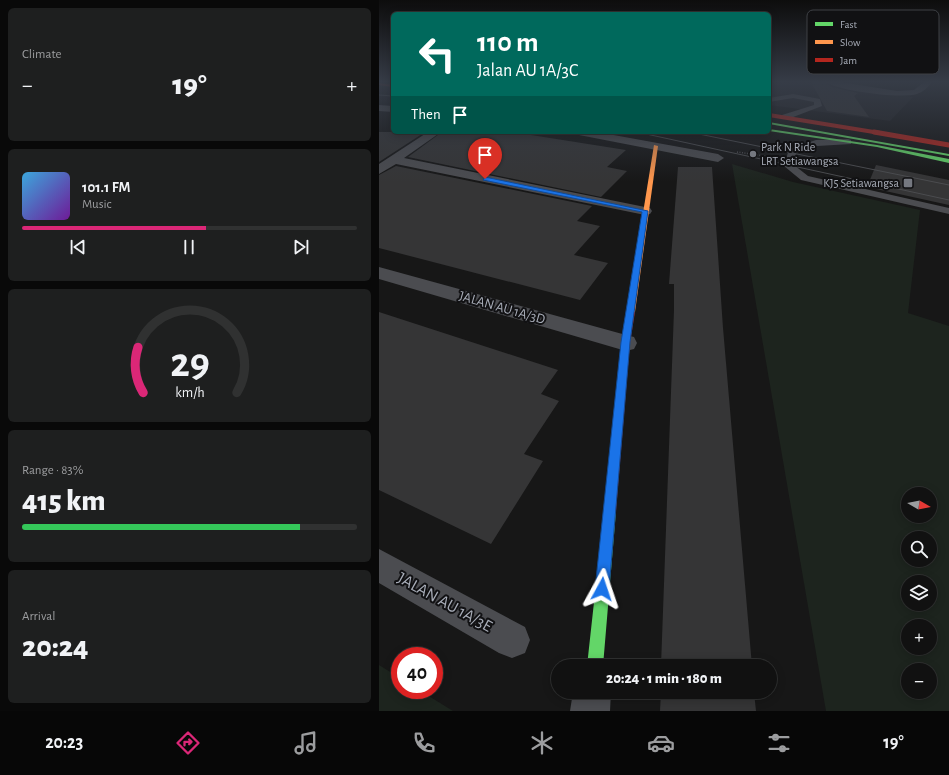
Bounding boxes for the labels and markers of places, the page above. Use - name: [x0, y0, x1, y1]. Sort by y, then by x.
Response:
- pin: [468, 138, 502, 179]
- place label: Park N Ride LRT Setiawangsa: [761, 141, 839, 167]
- marker: Park N Ride LRT Setiawangsa: [748, 149, 758, 159]
- place label: KJ5 Setiawangsa: [823, 177, 899, 189]
- marker: KJ5 Setiawangsa: [902, 177, 914, 189]

